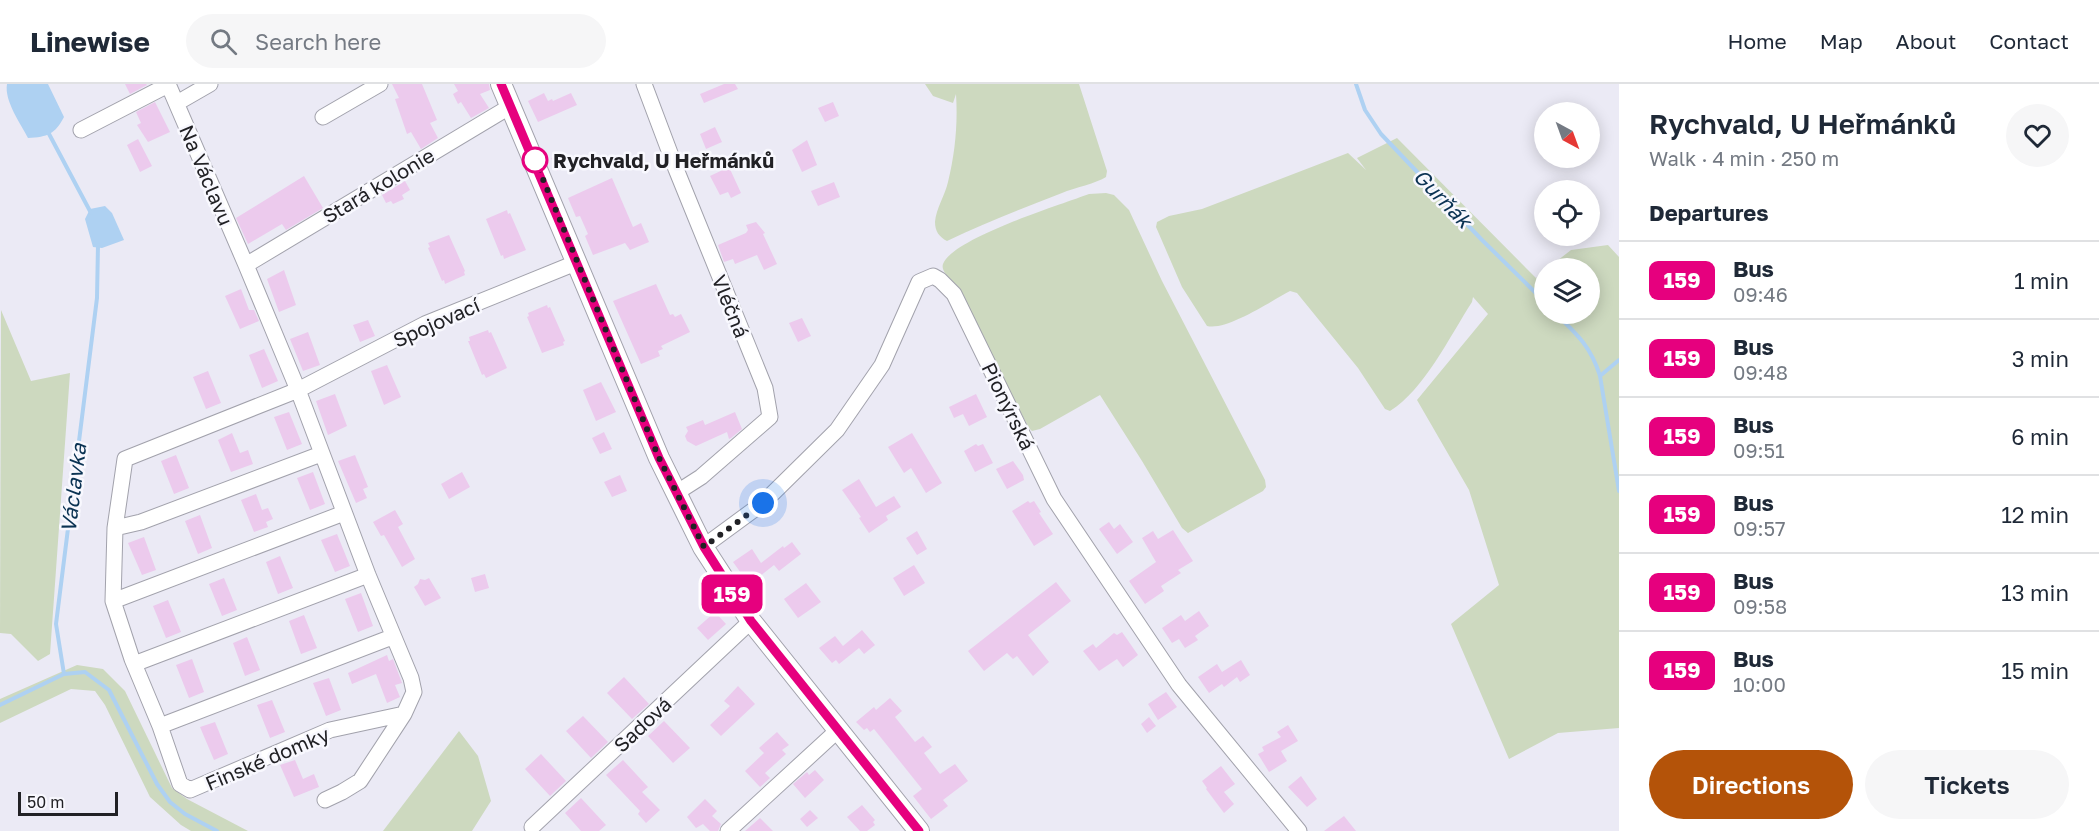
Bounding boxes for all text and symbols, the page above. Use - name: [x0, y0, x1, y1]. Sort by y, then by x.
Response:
- search box: [186, 14, 606, 68]
- text: Linewise: [30, 25, 150, 58]
- icon: search: [207, 25, 240, 58]
- text: Search here: [255, 28, 381, 55]
- text: Home: [1727, 28, 1787, 54]
- text: Map: [1820, 28, 1863, 54]
- text: About: [1896, 28, 1956, 54]
- text: Contact: [1989, 28, 2069, 54]
- north arrow: [1534, 102, 1600, 168]
- map controls: [1534, 102, 1600, 324]
- button: heart: [2006, 104, 2069, 167]
- text: Rychvald, U Heřmánků: [1649, 107, 1956, 140]
- street label: Na Václavu: [175, 121, 239, 229]
- street label: Stará kolonie: [318, 142, 438, 228]
- text: Walk · 4 min · 250 m: [1649, 146, 1839, 170]
- marker: Rychvald, U Heřmánků: [522, 147, 548, 173]
- place label: Rychvald, U Heřmánků: [553, 148, 774, 172]
- water label: Gurňák: [1409, 163, 1479, 235]
- button: locate: [1534, 180, 1600, 246]
- text: Departures: [1649, 199, 1768, 226]
- text: Bus: [1733, 255, 1774, 282]
- button: layers: [1534, 258, 1600, 324]
- text: 159: [1664, 267, 1700, 293]
- text: 1 min: [2014, 267, 2069, 294]
- street label: Vléčná: [708, 271, 754, 341]
- text: 09:46: [1733, 282, 1788, 306]
- street label: Spojovací: [389, 292, 484, 352]
- text: Bus: [1733, 333, 1774, 360]
- text: 159: [1664, 345, 1700, 371]
- text: 3 min: [2012, 345, 2069, 372]
- street label: Pionýrská: [978, 358, 1040, 454]
- text: 09:48: [1733, 360, 1788, 384]
- text: Bus: [1733, 411, 1774, 438]
- text: 159: [1664, 423, 1700, 449]
- text: 6 min: [2011, 423, 2069, 450]
- text: 09:51: [1733, 438, 1785, 462]
- water label: Václavka: [55, 441, 91, 534]
- your location: [748, 488, 778, 518]
- text: Bus: [1733, 489, 1774, 516]
- text: 159: [1664, 501, 1700, 527]
- text: 12 min: [2001, 501, 2069, 528]
- text: 09:57: [1733, 516, 1786, 540]
- text: Bus: [1733, 567, 1774, 594]
- line badge: 159: [698, 574, 766, 614]
- text: 159: [1664, 579, 1700, 605]
- text: 13 min: [2001, 579, 2069, 606]
- text: 159: [714, 581, 750, 607]
- text: 09:58: [1733, 594, 1787, 618]
- text: Bus: [1733, 645, 1774, 672]
- text: 159: [1664, 657, 1700, 683]
- text: 15 min: [2001, 657, 2069, 684]
- text: 10:00: [1733, 672, 1786, 696]
- street label: Sadová: [608, 691, 676, 757]
- street label: Finské domky: [201, 721, 333, 795]
- button: Directions: [1649, 750, 1853, 819]
- button: Tickets: [1865, 750, 2069, 819]
- scale bar: [18, 789, 118, 816]
- text: 50 m: [27, 792, 64, 812]

